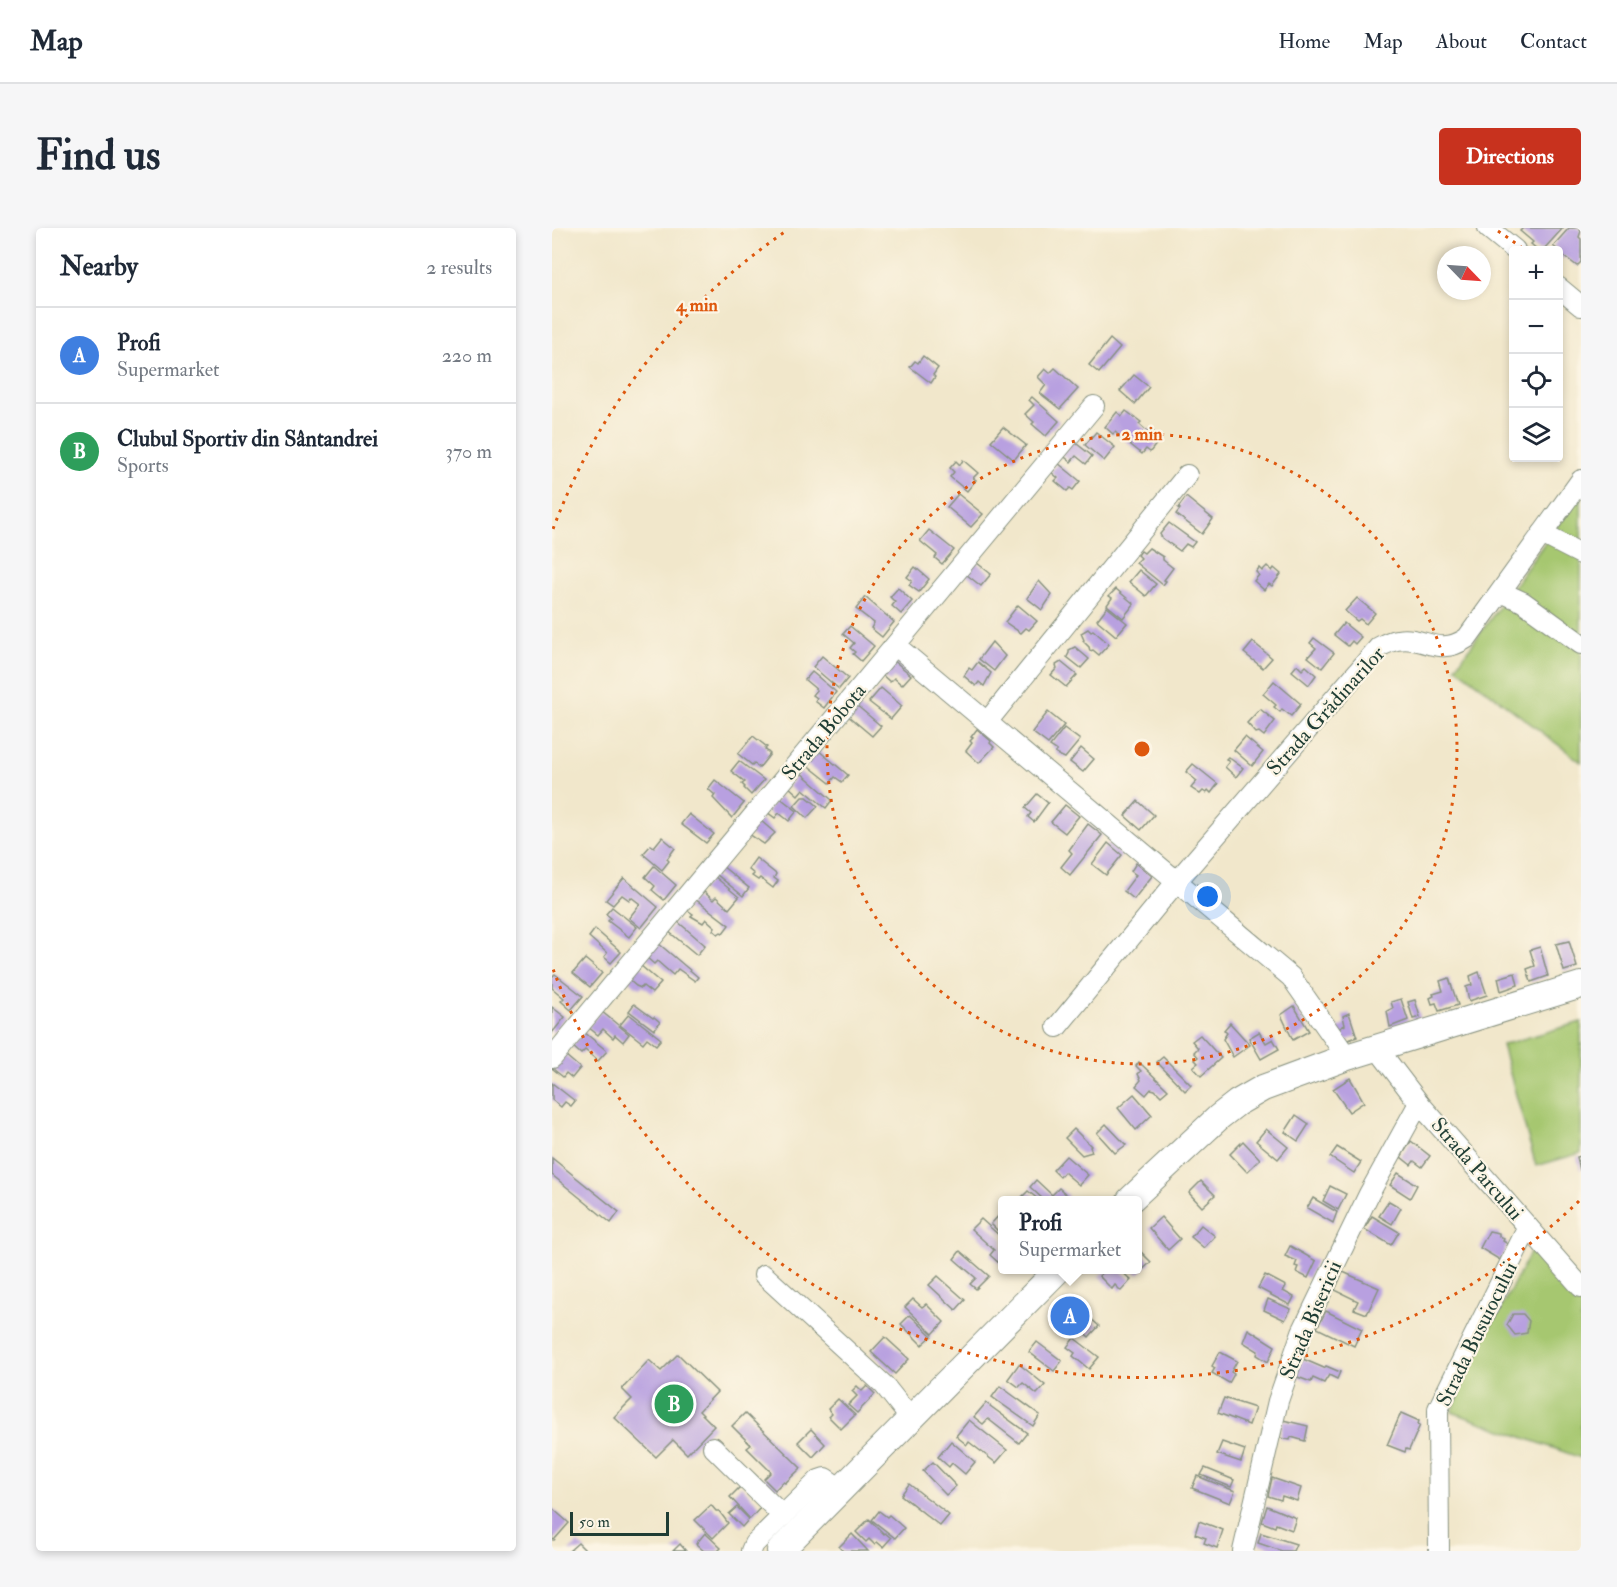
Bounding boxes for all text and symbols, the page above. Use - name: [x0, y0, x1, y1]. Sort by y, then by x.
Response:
- text: Map: [30, 24, 83, 59]
- text: Home: [1278, 28, 1330, 55]
- text: Map: [1363, 28, 1403, 55]
- text: About: [1436, 28, 1487, 55]
- text: Contact: [1520, 28, 1587, 55]
- button: Directions: [1439, 128, 1581, 185]
- text: Find us: [36, 130, 160, 182]
- north arrow: [1437, 246, 1491, 300]
- map controls: [1509, 246, 1563, 462]
- button: +: [1509, 246, 1563, 300]
- text: Nearby: [60, 251, 138, 283]
- text: 2 results: [426, 255, 492, 280]
- text: 4 min: [675, 294, 718, 317]
- button: −: [1509, 300, 1563, 354]
- text: Profi: [117, 329, 161, 357]
- text: A: [73, 343, 86, 368]
- text: 220 m: [442, 343, 492, 368]
- button: locate: [1509, 354, 1563, 408]
- text: Supermarket: [117, 357, 220, 382]
- button: layers: [1509, 408, 1563, 462]
- text: 2 min: [1122, 423, 1163, 446]
- text: Clubul Sportiv din Sântandrei: [117, 425, 378, 453]
- text: B: [73, 439, 86, 464]
- text: 370 m: [445, 439, 492, 464]
- text: Sports: [117, 453, 169, 478]
- street label: Strada Grădinarilor: [1261, 641, 1391, 781]
- street label: Strada Bobota: [776, 678, 873, 786]
- centre of rings: [1132, 739, 1152, 759]
- your location: [1193, 882, 1222, 911]
- street label: Strada Parcului: [1425, 1112, 1529, 1226]
- popup: [998, 1196, 1142, 1274]
- text: Profi: [1019, 1209, 1062, 1237]
- text: Supermarket: [1019, 1237, 1121, 1262]
- street label: Strada Bisericii: [1274, 1256, 1348, 1384]
- street label: Strada Busuiocului: [1430, 1257, 1524, 1411]
- pin: A: [1050, 1294, 1090, 1338]
- pin: B: [654, 1382, 694, 1426]
- scale bar: [570, 1509, 669, 1536]
- text: 50 m: [579, 1512, 610, 1532]

